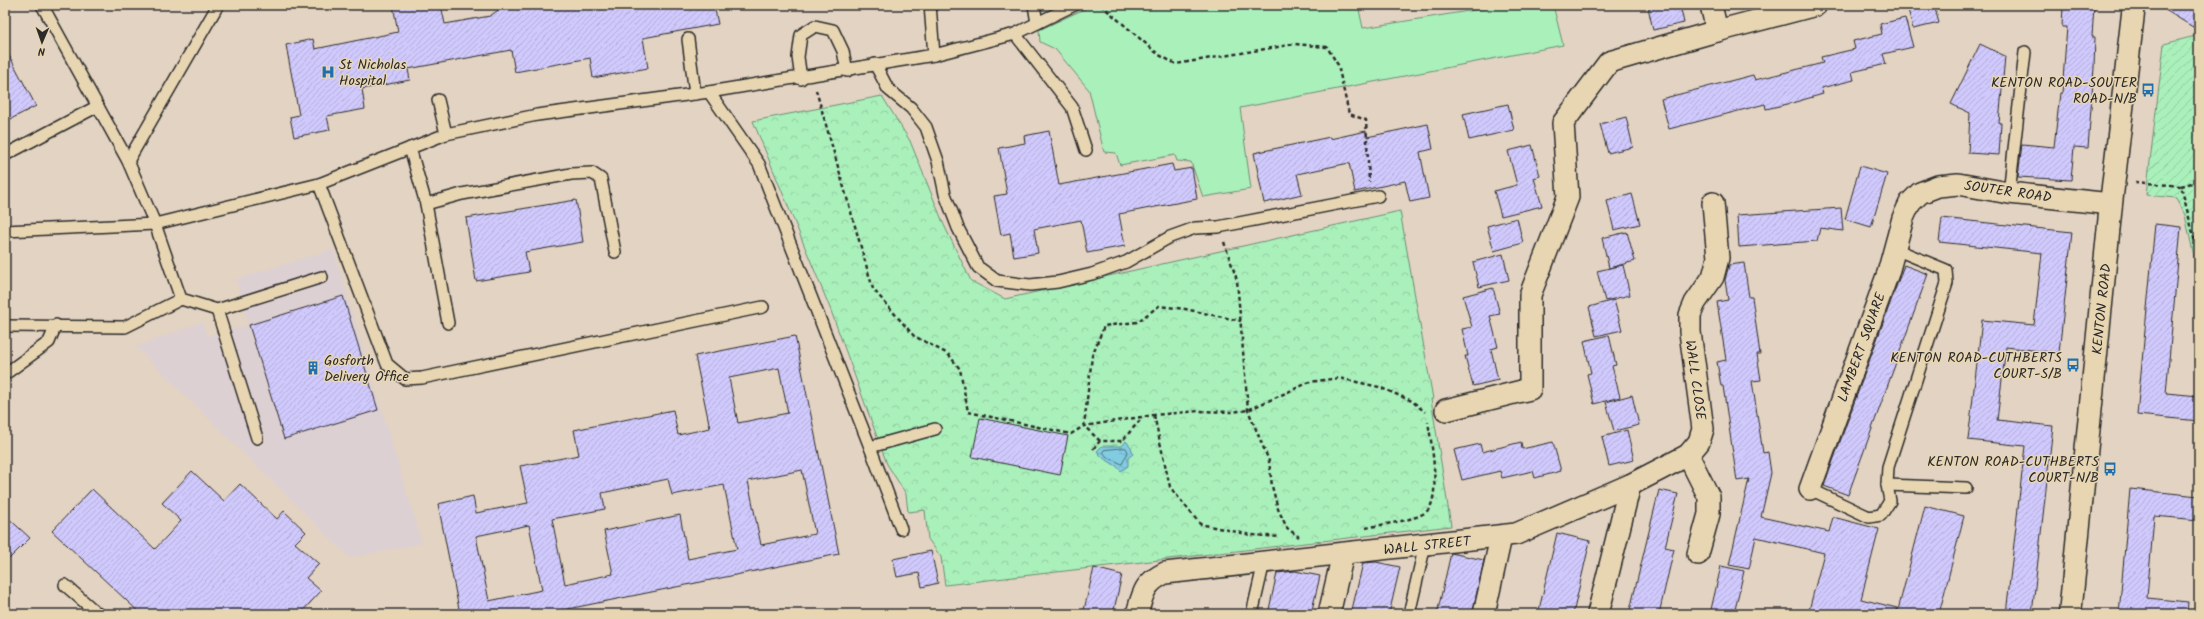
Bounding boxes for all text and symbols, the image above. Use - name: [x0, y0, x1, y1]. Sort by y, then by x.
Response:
- north arrow: [22, 22, 62, 62]
- text: N: [38, 42, 45, 60]
- place label: St Nicholas Hospital: [339, 54, 406, 92]
- hospital icon: St Nicholas Hospital: [320, 64, 336, 80]
- place label: KENTON ROAD-SOUTER ROAD-N/B: [1991, 72, 2137, 110]
- bus stop icon: KENTON ROAD-SOUTER ROAD-N/B: [2140, 82, 2156, 98]
- street label: SOUTER ROAD: [1963, 175, 2053, 209]
- street label: KENTON ROAD: [2086, 263, 2118, 356]
- street label: LAMBERT SQUARE: [1832, 289, 1892, 405]
- street label: WALL CLOSE: [1679, 339, 1712, 422]
- place label: KENTON ROAD-CUTHBERTS COURT-S/B: [1890, 347, 2063, 385]
- place label: Gosforth Delivery Office: [324, 350, 410, 388]
- bus stop icon: KENTON ROAD-CUTHBERTS COURT-S/B: [2065, 357, 2081, 373]
- building icon: Gosforth Delivery Office: [305, 360, 321, 376]
- place label: KENTON ROAD-CUTHBERTS COURT-N/B: [1927, 451, 2100, 489]
- bus stop icon: KENTON ROAD-CUTHBERTS COURT-N/B: [2102, 461, 2118, 477]
- street label: WALL STREET: [1383, 530, 1473, 561]

